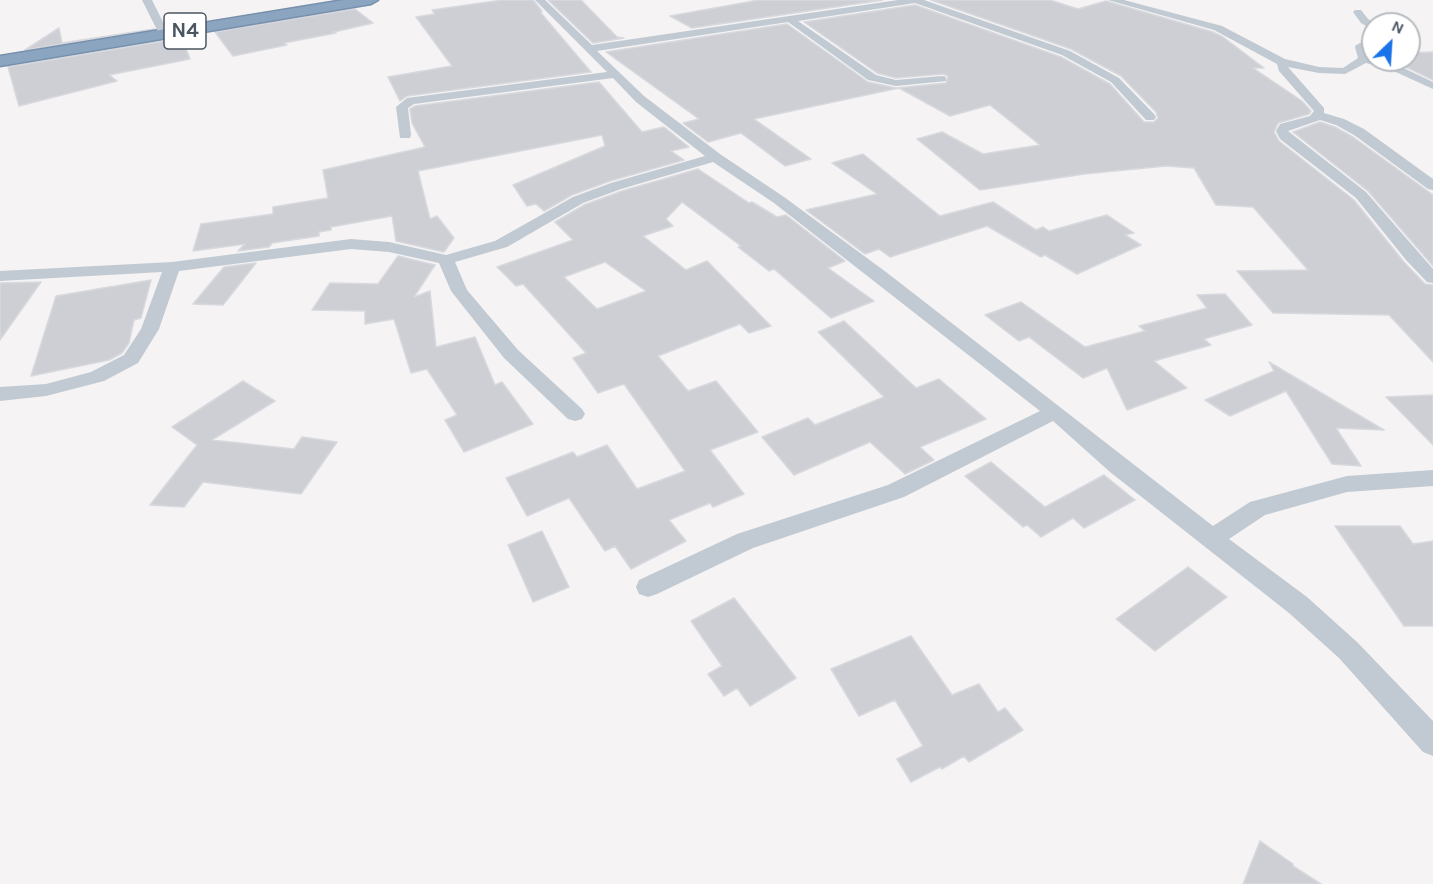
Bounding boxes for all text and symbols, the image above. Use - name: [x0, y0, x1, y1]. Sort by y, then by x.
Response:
- north arrow: [1361, 12, 1421, 72]
- road number: N4: [164, 13, 206, 49]
- text: N: [1389, 16, 1407, 38]

